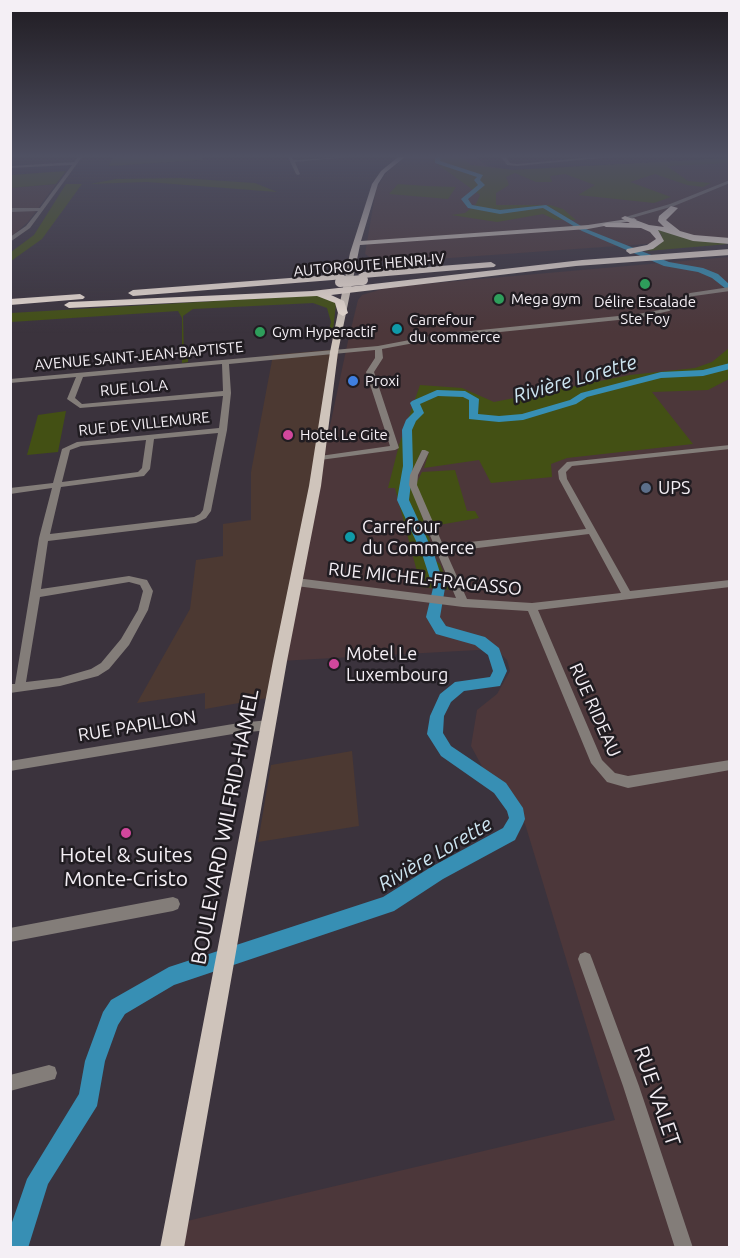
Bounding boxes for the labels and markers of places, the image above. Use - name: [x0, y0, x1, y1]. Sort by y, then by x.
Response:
- marker: Délire Escalade Ste Foy: [638, 277, 652, 291]
- place label: Mega gym: [511, 290, 581, 308]
- marker: Mega gym: [492, 292, 506, 306]
- place label: Délire Escalade Ste Foy: [594, 293, 696, 328]
- place label: Carrefour du commerce: [409, 311, 501, 346]
- marker: Carrefour du commerce: [390, 322, 404, 336]
- place label: Gym Hyperactif: [272, 323, 376, 341]
- marker: Gym Hyperactif: [253, 325, 267, 339]
- place label: Proxi: [365, 372, 399, 390]
- marker: Proxi: [346, 374, 360, 388]
- place label: Hotel Le Gite: [300, 426, 388, 444]
- marker: Hotel Le Gite: [281, 428, 295, 442]
- place label: UPS: [658, 477, 690, 499]
- marker: UPS: [639, 481, 653, 495]
- place label: Carrefour du Commerce: [362, 516, 475, 558]
- marker: Carrefour du Commerce: [343, 530, 357, 544]
- place label: Motel Le Luxembourg: [346, 643, 448, 686]
- marker: Motel Le Luxembourg: [327, 657, 341, 671]
- marker: Hotel & Suites Monte-Cristo: [119, 826, 133, 840]
- place label: Hotel & Suites Monte-Cristo: [60, 842, 192, 892]

